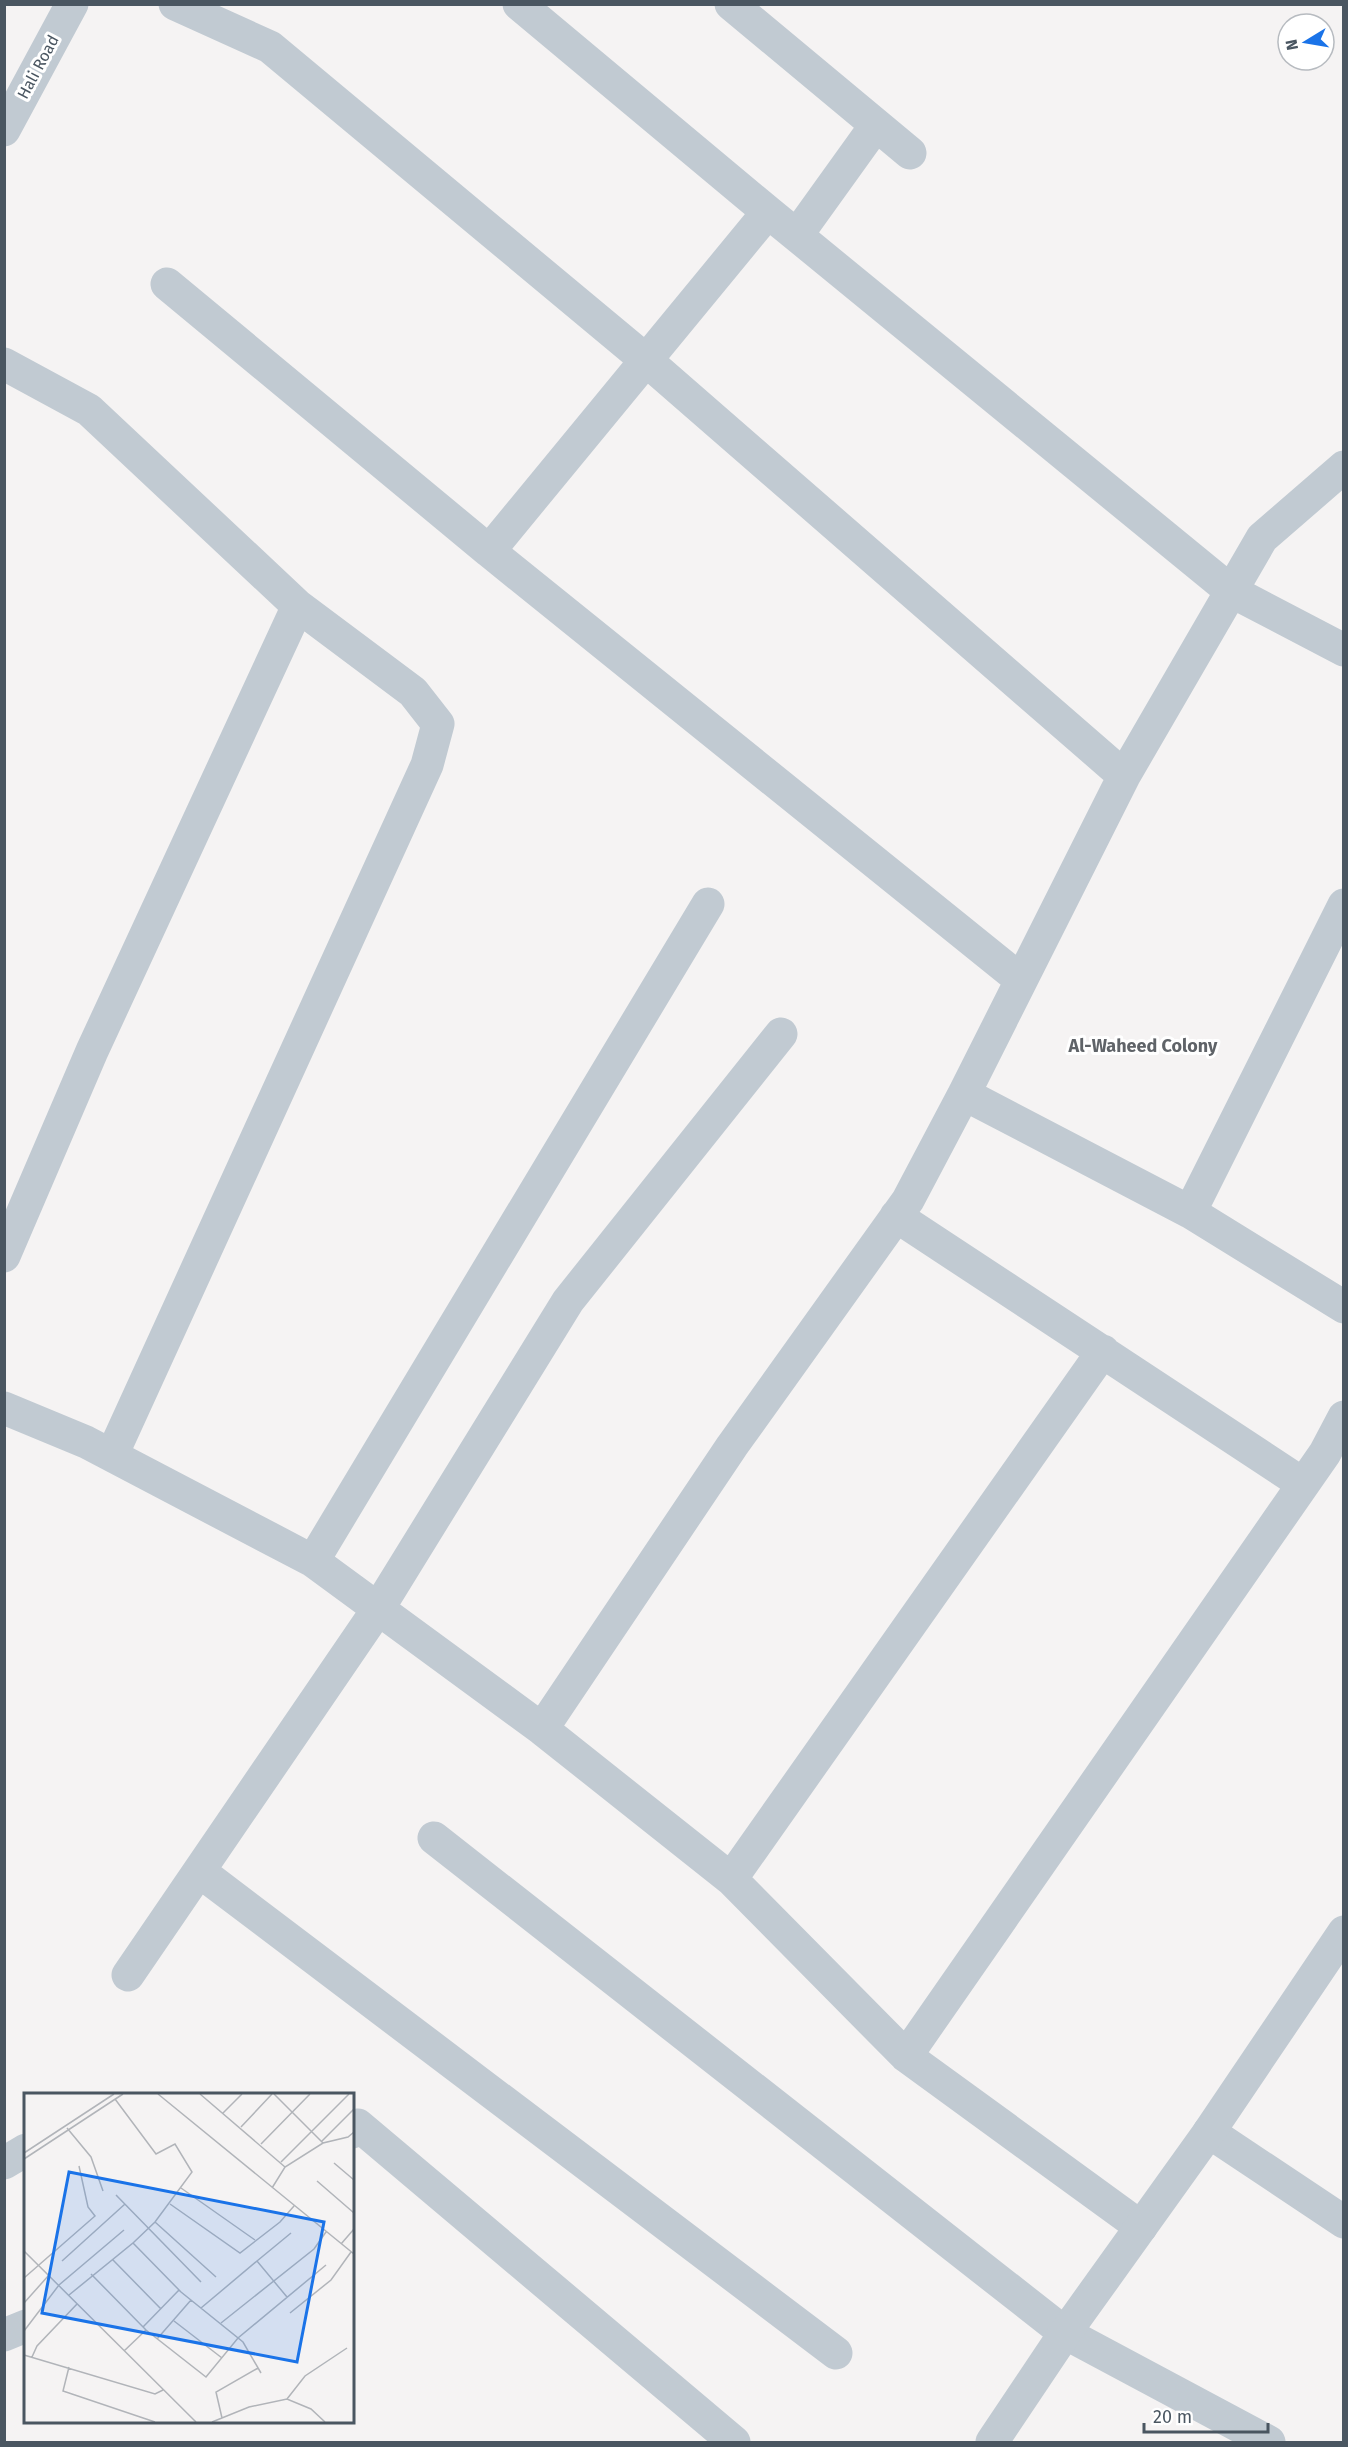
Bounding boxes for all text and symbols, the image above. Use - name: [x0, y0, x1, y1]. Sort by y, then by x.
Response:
- north arrow: [1276, 12, 1336, 72]
- street label: Hali Road: [13, 32, 63, 102]
- text: N: [1281, 38, 1302, 52]
- district label: Al-Waheed Colony: [1068, 1035, 1218, 1057]
- inset map: [24, 2093, 354, 2423]
- scale bar: [1144, 2396, 1268, 2434]
- text: 20 m: [1153, 2406, 1192, 2428]

